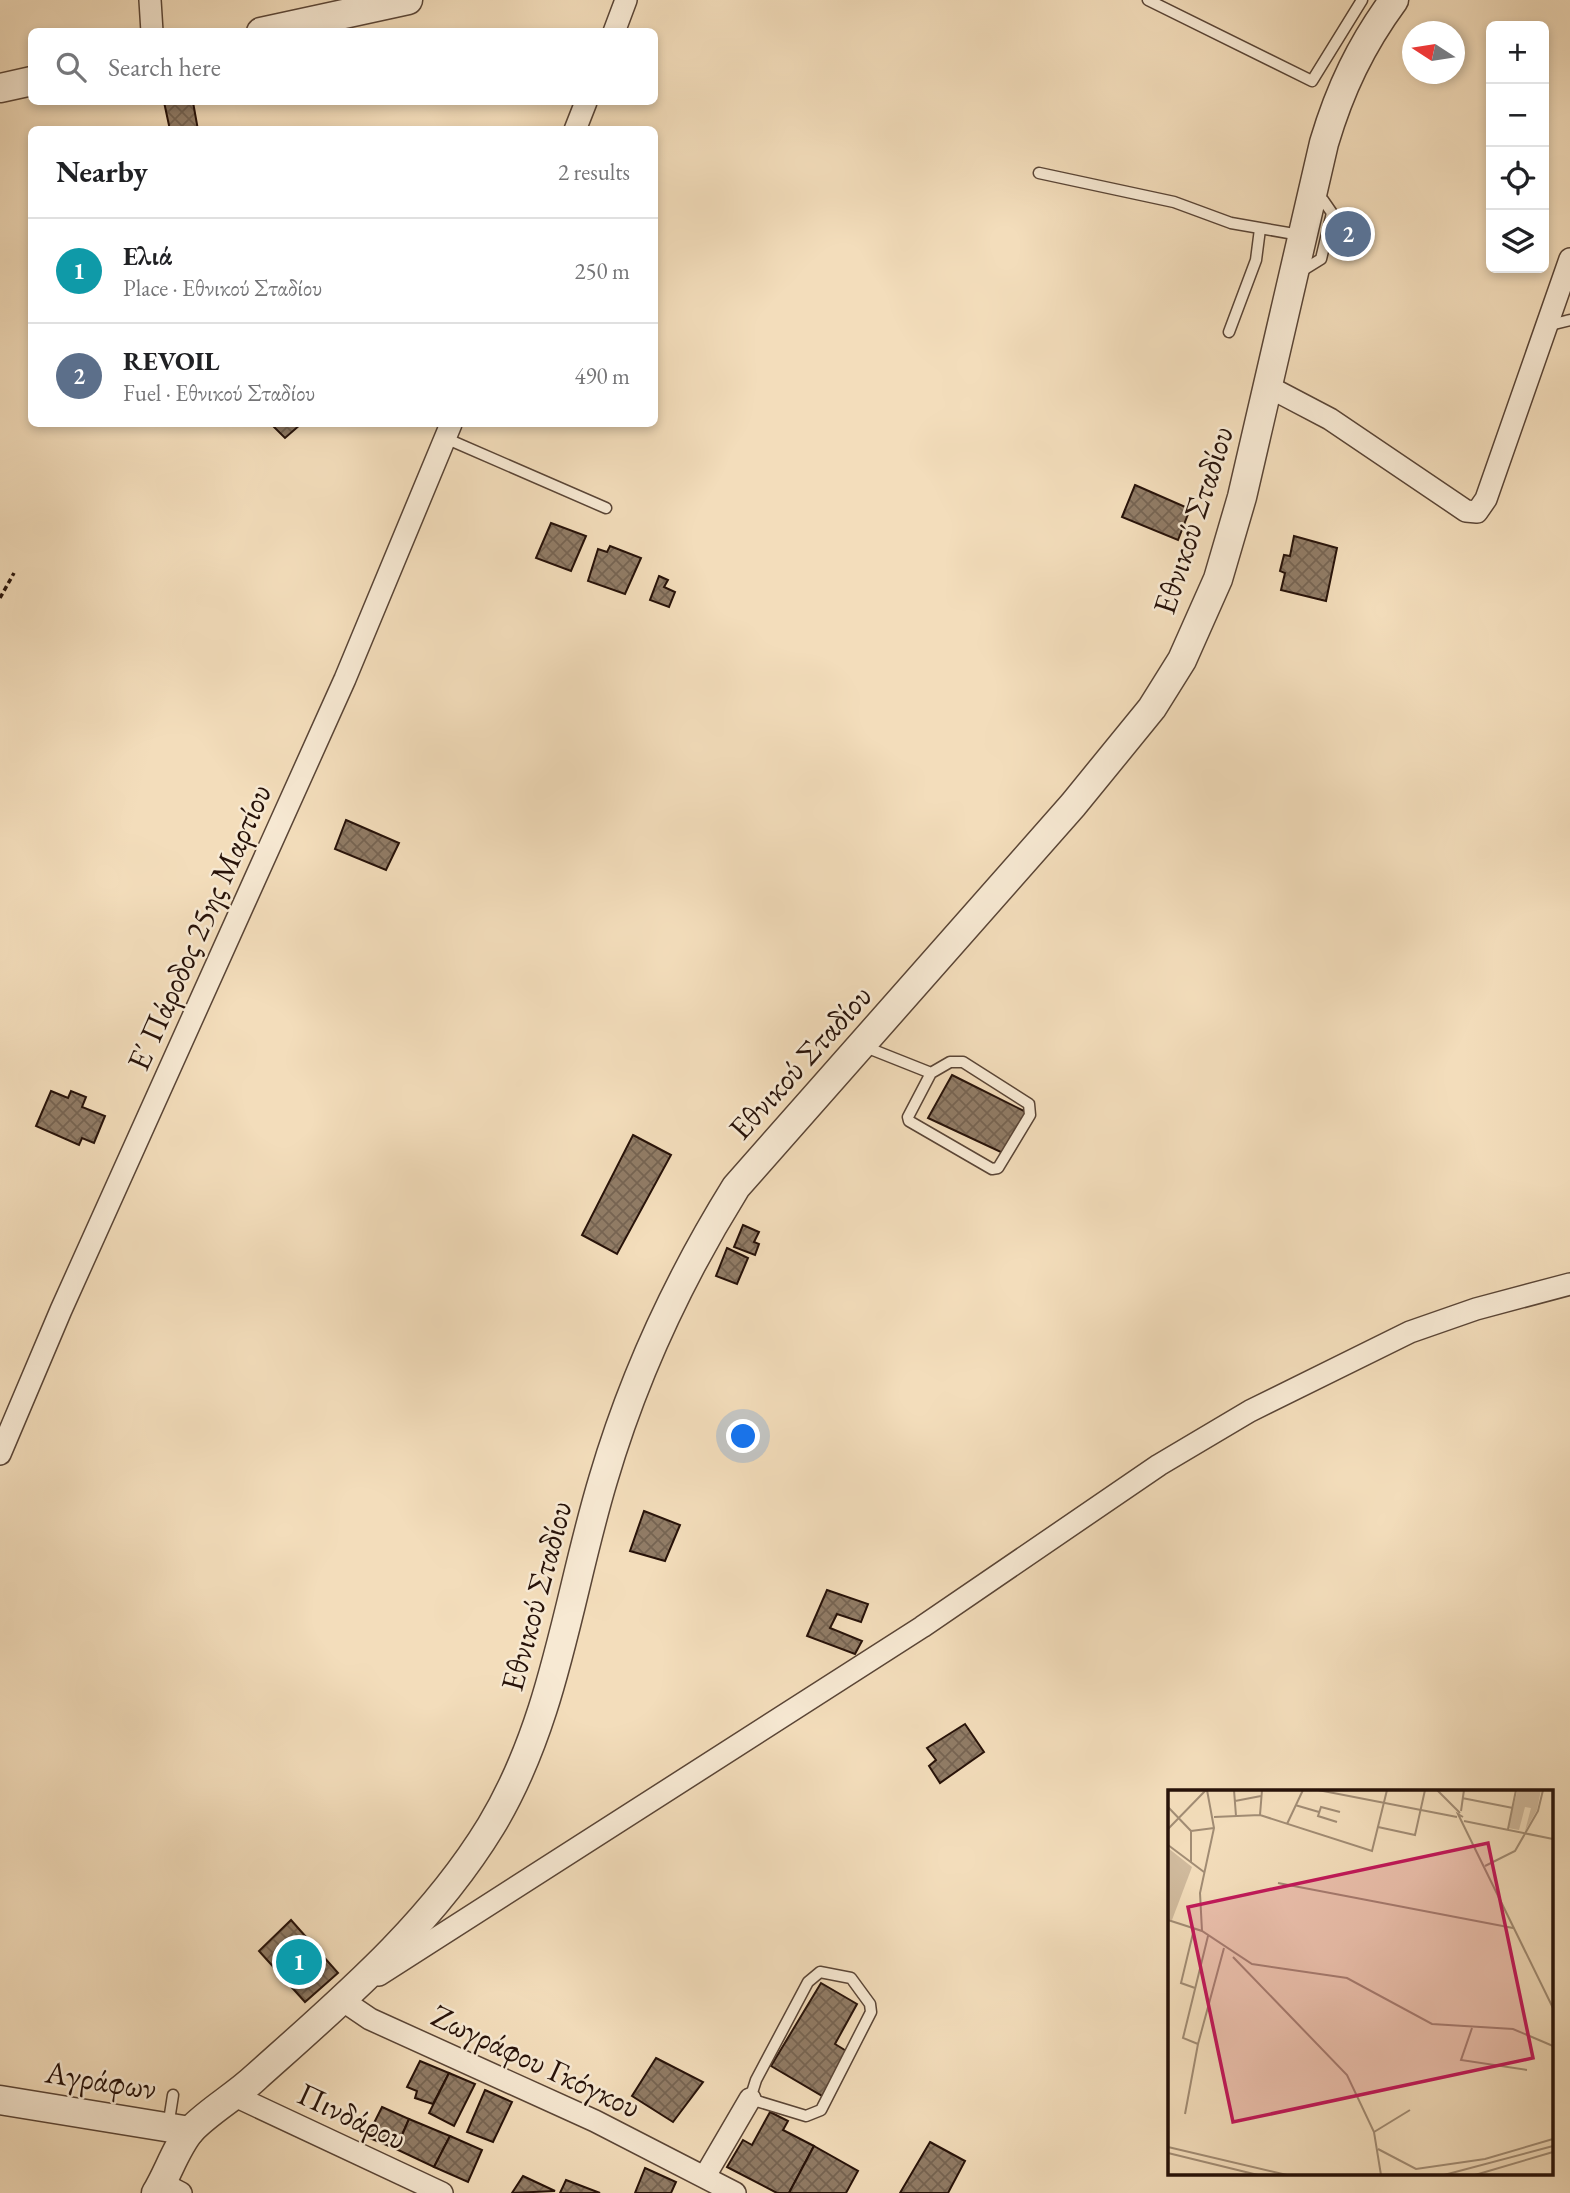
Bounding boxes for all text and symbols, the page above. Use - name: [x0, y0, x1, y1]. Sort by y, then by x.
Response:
- north arrow: [1402, 21, 1465, 84]
- map controls: [1486, 21, 1549, 273]
- button: +: [1486, 21, 1549, 84]
- search box: [28, 28, 658, 105]
- icon: search: [52, 48, 90, 86]
- text: Search here: [108, 50, 221, 84]
- button: −: [1486, 84, 1549, 147]
- button: locate: [1486, 147, 1549, 210]
- text: Nearby: [56, 152, 148, 191]
- text: 2 results: [558, 157, 630, 187]
- pin: 2: [1325, 208, 1371, 260]
- button: layers: [1486, 210, 1549, 273]
- text: Ελιά: [123, 239, 172, 273]
- text: 1: [73, 256, 85, 286]
- text: 250 m: [574, 256, 630, 286]
- text: Place · Εθνικού Σταδίου: [123, 273, 322, 303]
- text: REVOIL: [123, 344, 219, 378]
- text: 2: [73, 361, 85, 391]
- text: 490 m: [574, 361, 630, 391]
- text: Fuel · Εθνικού Σταδίου: [123, 378, 315, 408]
- street label: Εθνικού Σταδίου: [1143, 421, 1243, 619]
- street label: Ε΄ Πάροδος 25ης Μαρτίου: [117, 777, 281, 1077]
- street label: Εθνικού Σταδίου: [719, 975, 881, 1149]
- your location: [726, 1419, 760, 1453]
- street label: Εθνικού Σταδίου: [490, 1496, 582, 1696]
- inset map: [1168, 1790, 1552, 2176]
- pin: 1: [276, 1936, 322, 1988]
- street label: Ζωγράφου Γκόγκου: [425, 1994, 647, 2128]
- street label: Αγράφων: [41, 2050, 160, 2110]
- street label: Πινδάρου: [291, 2073, 413, 2159]

